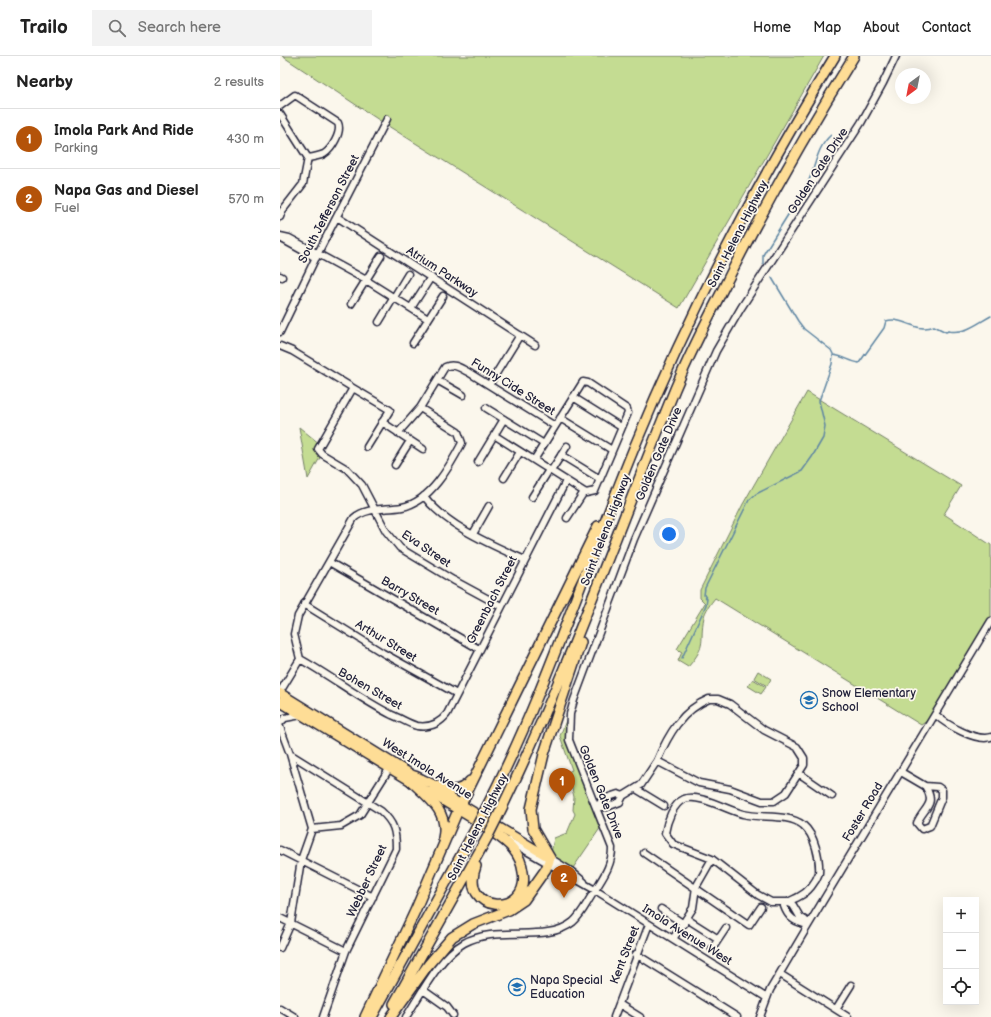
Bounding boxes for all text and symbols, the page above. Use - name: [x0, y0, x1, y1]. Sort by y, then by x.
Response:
- search box: [92, 10, 372, 46]
- text: Trailo: [20, 16, 68, 39]
- icon: search: [106, 17, 128, 39]
- text: Search here: [138, 18, 221, 37]
- text: Home: [753, 19, 791, 36]
- text: Map: [813, 19, 841, 36]
- text: About: [863, 19, 900, 36]
- text: Contact: [922, 19, 971, 36]
- north arrow: [895, 68, 931, 104]
- text: Nearby: [16, 72, 73, 92]
- text: 2 results: [214, 74, 264, 90]
- text: Imola Park And Ride: [54, 121, 194, 140]
- street label: Golden Gate Drive: [784, 125, 852, 217]
- text: 1: [26, 131, 32, 147]
- text: 430 m: [226, 131, 264, 147]
- text: Parking: [54, 140, 98, 156]
- street label: South Jefferson Street: [295, 152, 363, 266]
- street label: Saint Helena Highway: [704, 177, 772, 290]
- text: Napa Gas and Diesel: [54, 181, 199, 200]
- text: 2: [25, 191, 33, 207]
- text: 570 m: [228, 191, 264, 207]
- text: Fuel: [54, 200, 79, 216]
- street label: Atrium Parkway: [403, 243, 481, 301]
- street label: Funny Cide Street: [468, 355, 558, 419]
- street label: Golden Gate Drive: [633, 405, 685, 503]
- street label: Saint Helena Highway: [578, 472, 634, 588]
- your location: [659, 524, 679, 544]
- street label: Eva Street: [398, 527, 454, 571]
- street label: Greenbach Street: [463, 553, 521, 647]
- street label: Barry Street: [378, 573, 442, 619]
- street label: Arthur Street: [353, 617, 420, 665]
- street label: Bohen Street: [335, 665, 405, 714]
- place label: Snow Elementary School: [822, 686, 917, 715]
- school or university icon: Snow Elementary School: [799, 690, 819, 710]
- street label: West Imola Avenue: [379, 735, 475, 803]
- street label: Golden Gate Drive: [575, 743, 627, 841]
- pin: 1: [549, 768, 575, 801]
- street label: Saint Helena Highway: [444, 770, 512, 883]
- street label: Foster Road: [839, 779, 887, 844]
- street label: Webber Street: [344, 842, 390, 920]
- pin: 2: [551, 865, 577, 898]
- map controls: [943, 897, 979, 1005]
- button: +: [943, 897, 979, 933]
- street label: Imola Avenue West: [639, 901, 735, 969]
- street label: Kent Street: [607, 923, 643, 986]
- button: −: [943, 933, 979, 969]
- button: locate: [943, 969, 979, 1005]
- place label: Napa Special Education: [530, 973, 603, 1002]
- school or university icon: Napa Special Education: [507, 977, 527, 997]

